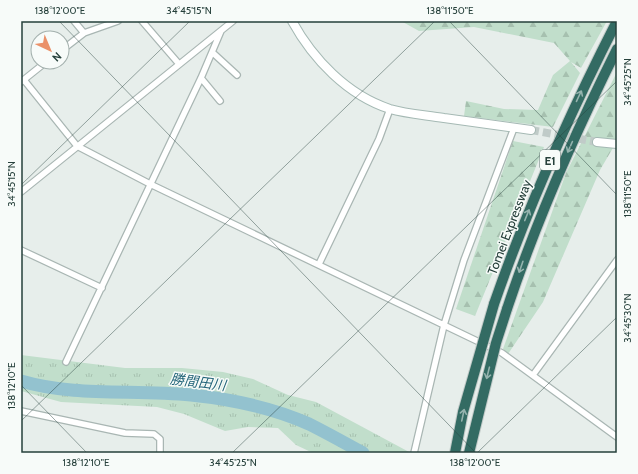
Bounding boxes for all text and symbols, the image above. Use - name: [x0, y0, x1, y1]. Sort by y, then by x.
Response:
- text: 138°12'00"E: [35, 4, 86, 17]
- text: 34°45'15"N: [166, 4, 212, 17]
- text: 138°11'50"E: [426, 4, 474, 17]
- north arrow: [30, 30, 70, 70]
- text: N: [49, 49, 65, 65]
- text: 34°45'25"N: [621, 58, 634, 106]
- one-way arrow: [576, 90, 583, 102]
- one-way arrow: [566, 140, 573, 152]
- road number: E1: [540, 150, 560, 170]
- text: 34°45'15"N: [5, 161, 18, 207]
- text: 138°11'50"E: [621, 170, 634, 218]
- street label: Tomei Expressway: [483, 177, 535, 277]
- one-way arrow: [524, 209, 532, 221]
- one-way arrow: [517, 261, 524, 274]
- text: 34°45'30"N: [621, 293, 634, 343]
- text: 138°12'10"E: [5, 362, 18, 409]
- one-way arrow: [484, 366, 491, 379]
- water label: 勝間田川: [169, 370, 229, 395]
- one-way arrow: [460, 409, 468, 422]
- text: 138°12'10"E: [63, 456, 110, 469]
- text: 34°45'25"N: [209, 456, 257, 469]
- text: 138°12'00"E: [450, 456, 501, 469]

